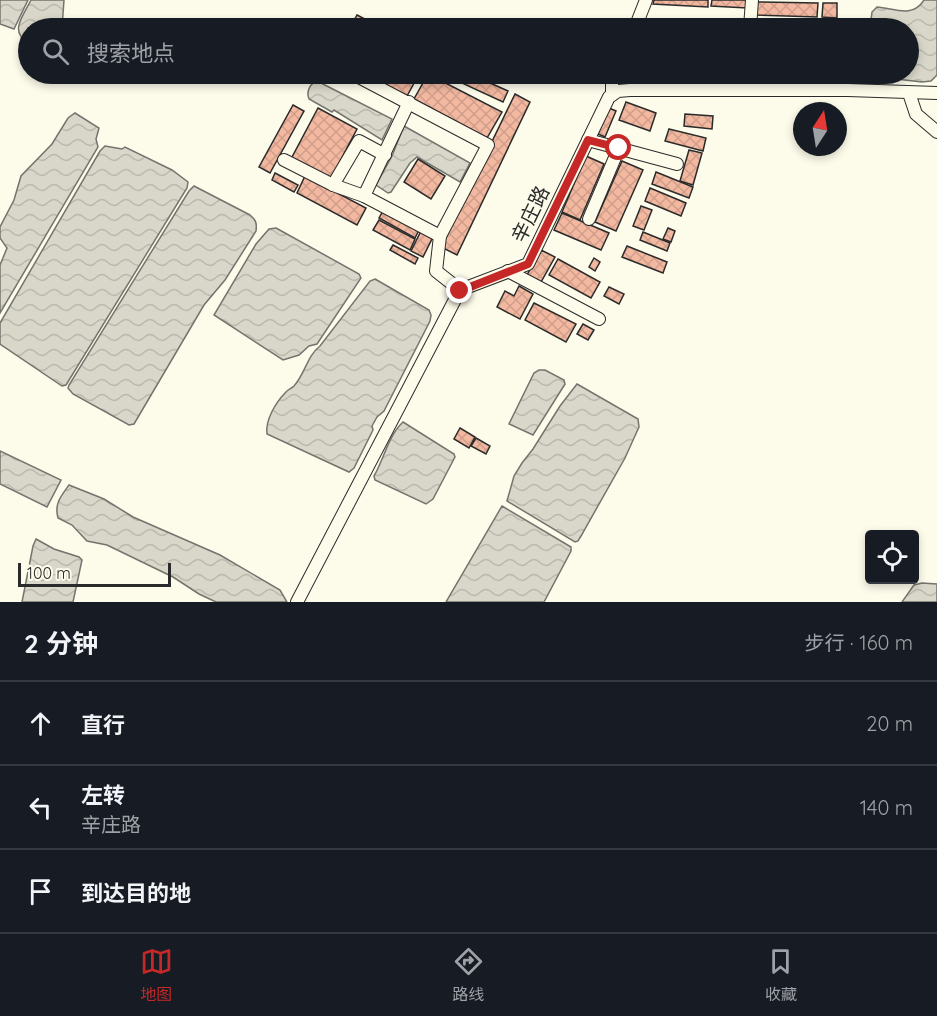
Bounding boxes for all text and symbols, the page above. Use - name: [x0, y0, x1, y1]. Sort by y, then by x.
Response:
- search box: [18, 18, 919, 84]
- icon: search: [39, 35, 72, 68]
- text: 搜索地点: [87, 39, 175, 67]
- north arrow: [793, 102, 847, 156]
- route start: [605, 134, 631, 160]
- street label: 辛庄路: [506, 182, 554, 246]
- route end: [446, 277, 472, 303]
- map controls: [865, 530, 919, 584]
- button: locate: [865, 530, 919, 584]
- scale bar: [18, 560, 171, 588]
- text: 100 m: [27, 563, 71, 583]
- text: 2 分钟: [24, 627, 98, 660]
- text: 步行 · 160 m: [804, 630, 913, 655]
- icon: ahead: [24, 707, 57, 740]
- text: 直行: [81, 711, 125, 739]
- text: 20 m: [866, 711, 913, 736]
- text: 左转: [81, 781, 125, 809]
- icon: left: [24, 791, 57, 824]
- text: 140 m: [860, 795, 913, 820]
- text: 辛庄路: [81, 812, 141, 837]
- icon: arrive: [24, 875, 57, 908]
- text: 到达目的地: [81, 879, 191, 907]
- tab: 地图: [140, 945, 173, 1005]
- tab: 路线: [452, 945, 485, 1005]
- tab: 收藏: [764, 945, 797, 1005]

